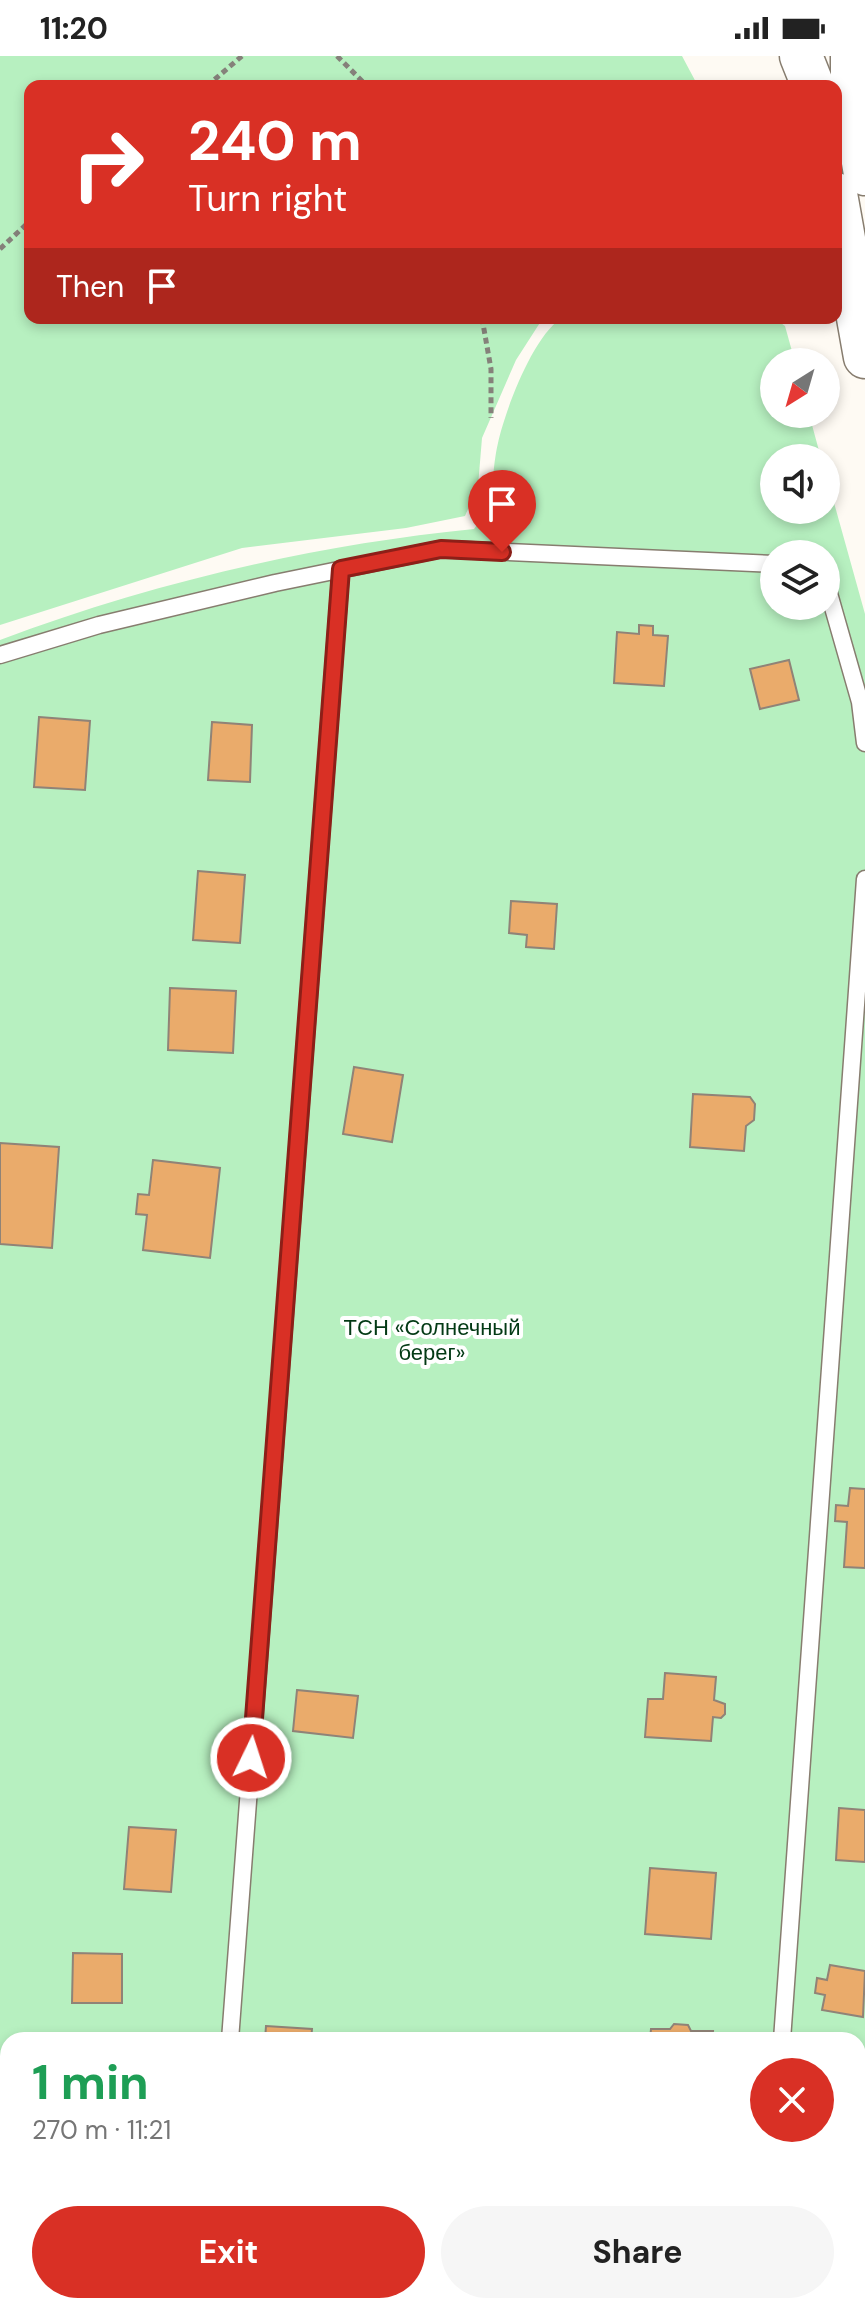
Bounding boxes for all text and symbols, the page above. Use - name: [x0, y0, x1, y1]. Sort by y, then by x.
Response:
- text: 11:20: [40, 9, 108, 48]
- text: 240 m: [188, 104, 362, 177]
- icon: right: [56, 112, 160, 216]
- text: Turn right: [188, 175, 347, 222]
- icon: arrive: [140, 264, 184, 308]
- text: Then: [56, 267, 124, 306]
- north arrow: [760, 348, 840, 428]
- map controls: [760, 348, 840, 620]
- button: sound: [760, 444, 840, 524]
- pin: [468, 470, 536, 552]
- icon: arrive: [480, 482, 524, 526]
- button: layers: [760, 540, 840, 620]
- park label: ТСН «Солнечный берег»: [344, 1313, 520, 1367]
- position arrow: [209, 1716, 293, 1800]
- text: 1 min: [32, 2051, 149, 2114]
- button: close: [750, 2058, 834, 2142]
- text: 270 m · 11:21: [32, 2113, 171, 2147]
- button: Exit: [32, 2206, 425, 2298]
- button: Share: [441, 2206, 834, 2298]

